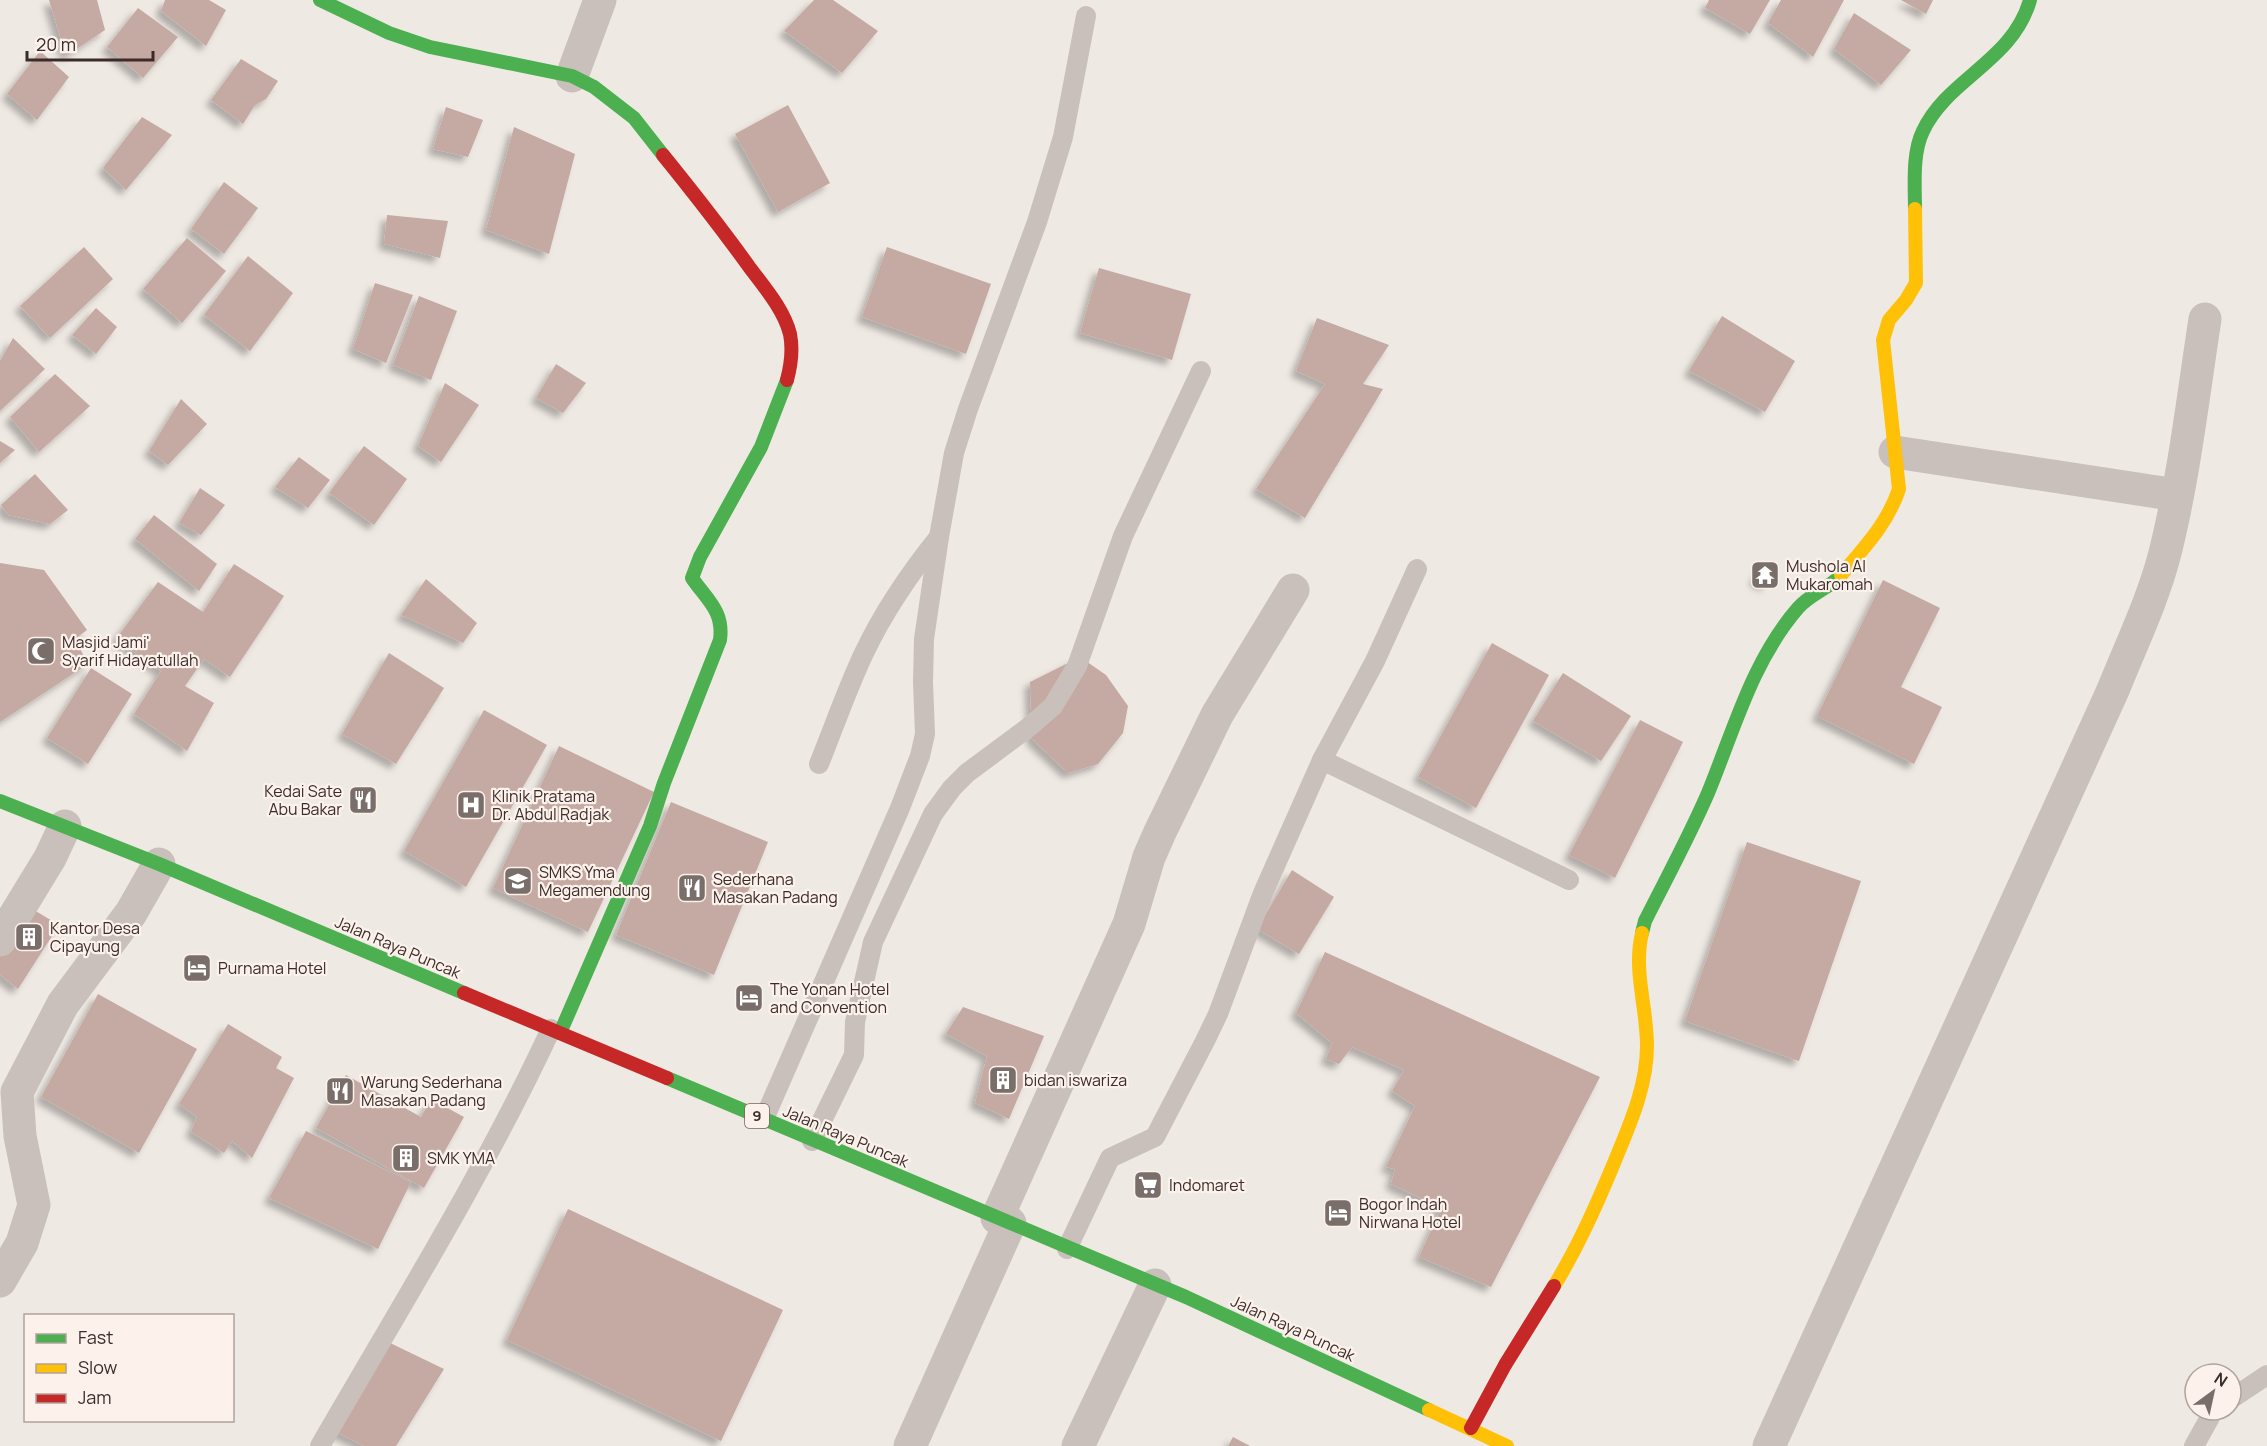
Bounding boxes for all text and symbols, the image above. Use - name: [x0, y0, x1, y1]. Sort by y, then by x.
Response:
- scale bar: [27, 24, 153, 62]
- text: 20 m: [36, 32, 76, 56]
- place label: Mushola Al Mukaromah: [1786, 555, 1873, 595]
- temple icon: Mushola Al Mukaromah: [1749, 559, 1781, 591]
- place label: Masjid Jami' Syarif Hidayatullah: [62, 631, 198, 671]
- mosque icon: Masjid Jami' Syarif Hidayatullah: [25, 635, 57, 667]
- place label: Kedai Sate Abu Bakar: [264, 780, 342, 820]
- restaurant icon: Kedai Sate Abu Bakar: [347, 784, 379, 816]
- place label: Klinik Pratama Dr. Abdul Radjak: [492, 785, 610, 825]
- hospital icon: Klinik Pratama Dr. Abdul Radjak: [455, 789, 487, 821]
- place label: SMKS Yma Megamendung: [539, 861, 650, 901]
- school or university icon: SMKS Yma Megamendung: [502, 865, 534, 897]
- place label: Sederhana Masakan Padang: [713, 868, 838, 908]
- restaurant icon: Sederhana Masakan Padang: [676, 872, 708, 904]
- street label: Jalan Raya Puncak: [332, 911, 465, 984]
- place label: Kantor Desa Cipayung: [50, 917, 140, 957]
- building icon: Kantor Desa Cipayung: [13, 921, 45, 953]
- hotel icon: Purnama Hotel: [181, 952, 213, 984]
- place label: Purnama Hotel: [218, 957, 327, 979]
- place label: The Yonan Hotel and Convention: [770, 978, 889, 1018]
- hotel icon: The Yonan Hotel and Convention: [733, 982, 765, 1014]
- building icon: bidan iswariza: [987, 1064, 1019, 1096]
- place label: bidan iswariza: [1024, 1069, 1127, 1091]
- place label: Warung Sederhana Masakan Padang: [361, 1071, 502, 1111]
- restaurant icon: Warung Sederhana Masakan Padang: [324, 1075, 356, 1107]
- street label: Jalan Raya Puncak: [780, 1100, 913, 1173]
- road number: 9: [745, 1104, 769, 1128]
- building icon: SMK YMA: [390, 1142, 422, 1174]
- place label: SMK YMA: [427, 1147, 495, 1169]
- supermarket icon: Indomaret: [1132, 1169, 1164, 1201]
- place label: Indomaret: [1169, 1174, 1245, 1196]
- place label: Bogor Indah Nirwana Hotel: [1359, 1193, 1461, 1233]
- hotel icon: Bogor Indah Nirwana Hotel: [1322, 1197, 1354, 1229]
- street label: Jalan Raya Puncak: [1227, 1290, 1360, 1367]
- legend: [24, 1314, 234, 1422]
- text: Fast: [78, 1325, 113, 1349]
- text: Slow: [78, 1355, 118, 1379]
- north arrow: [2183, 1362, 2243, 1422]
- text: N: [2210, 1367, 2232, 1392]
- text: Jam: [78, 1385, 112, 1409]

